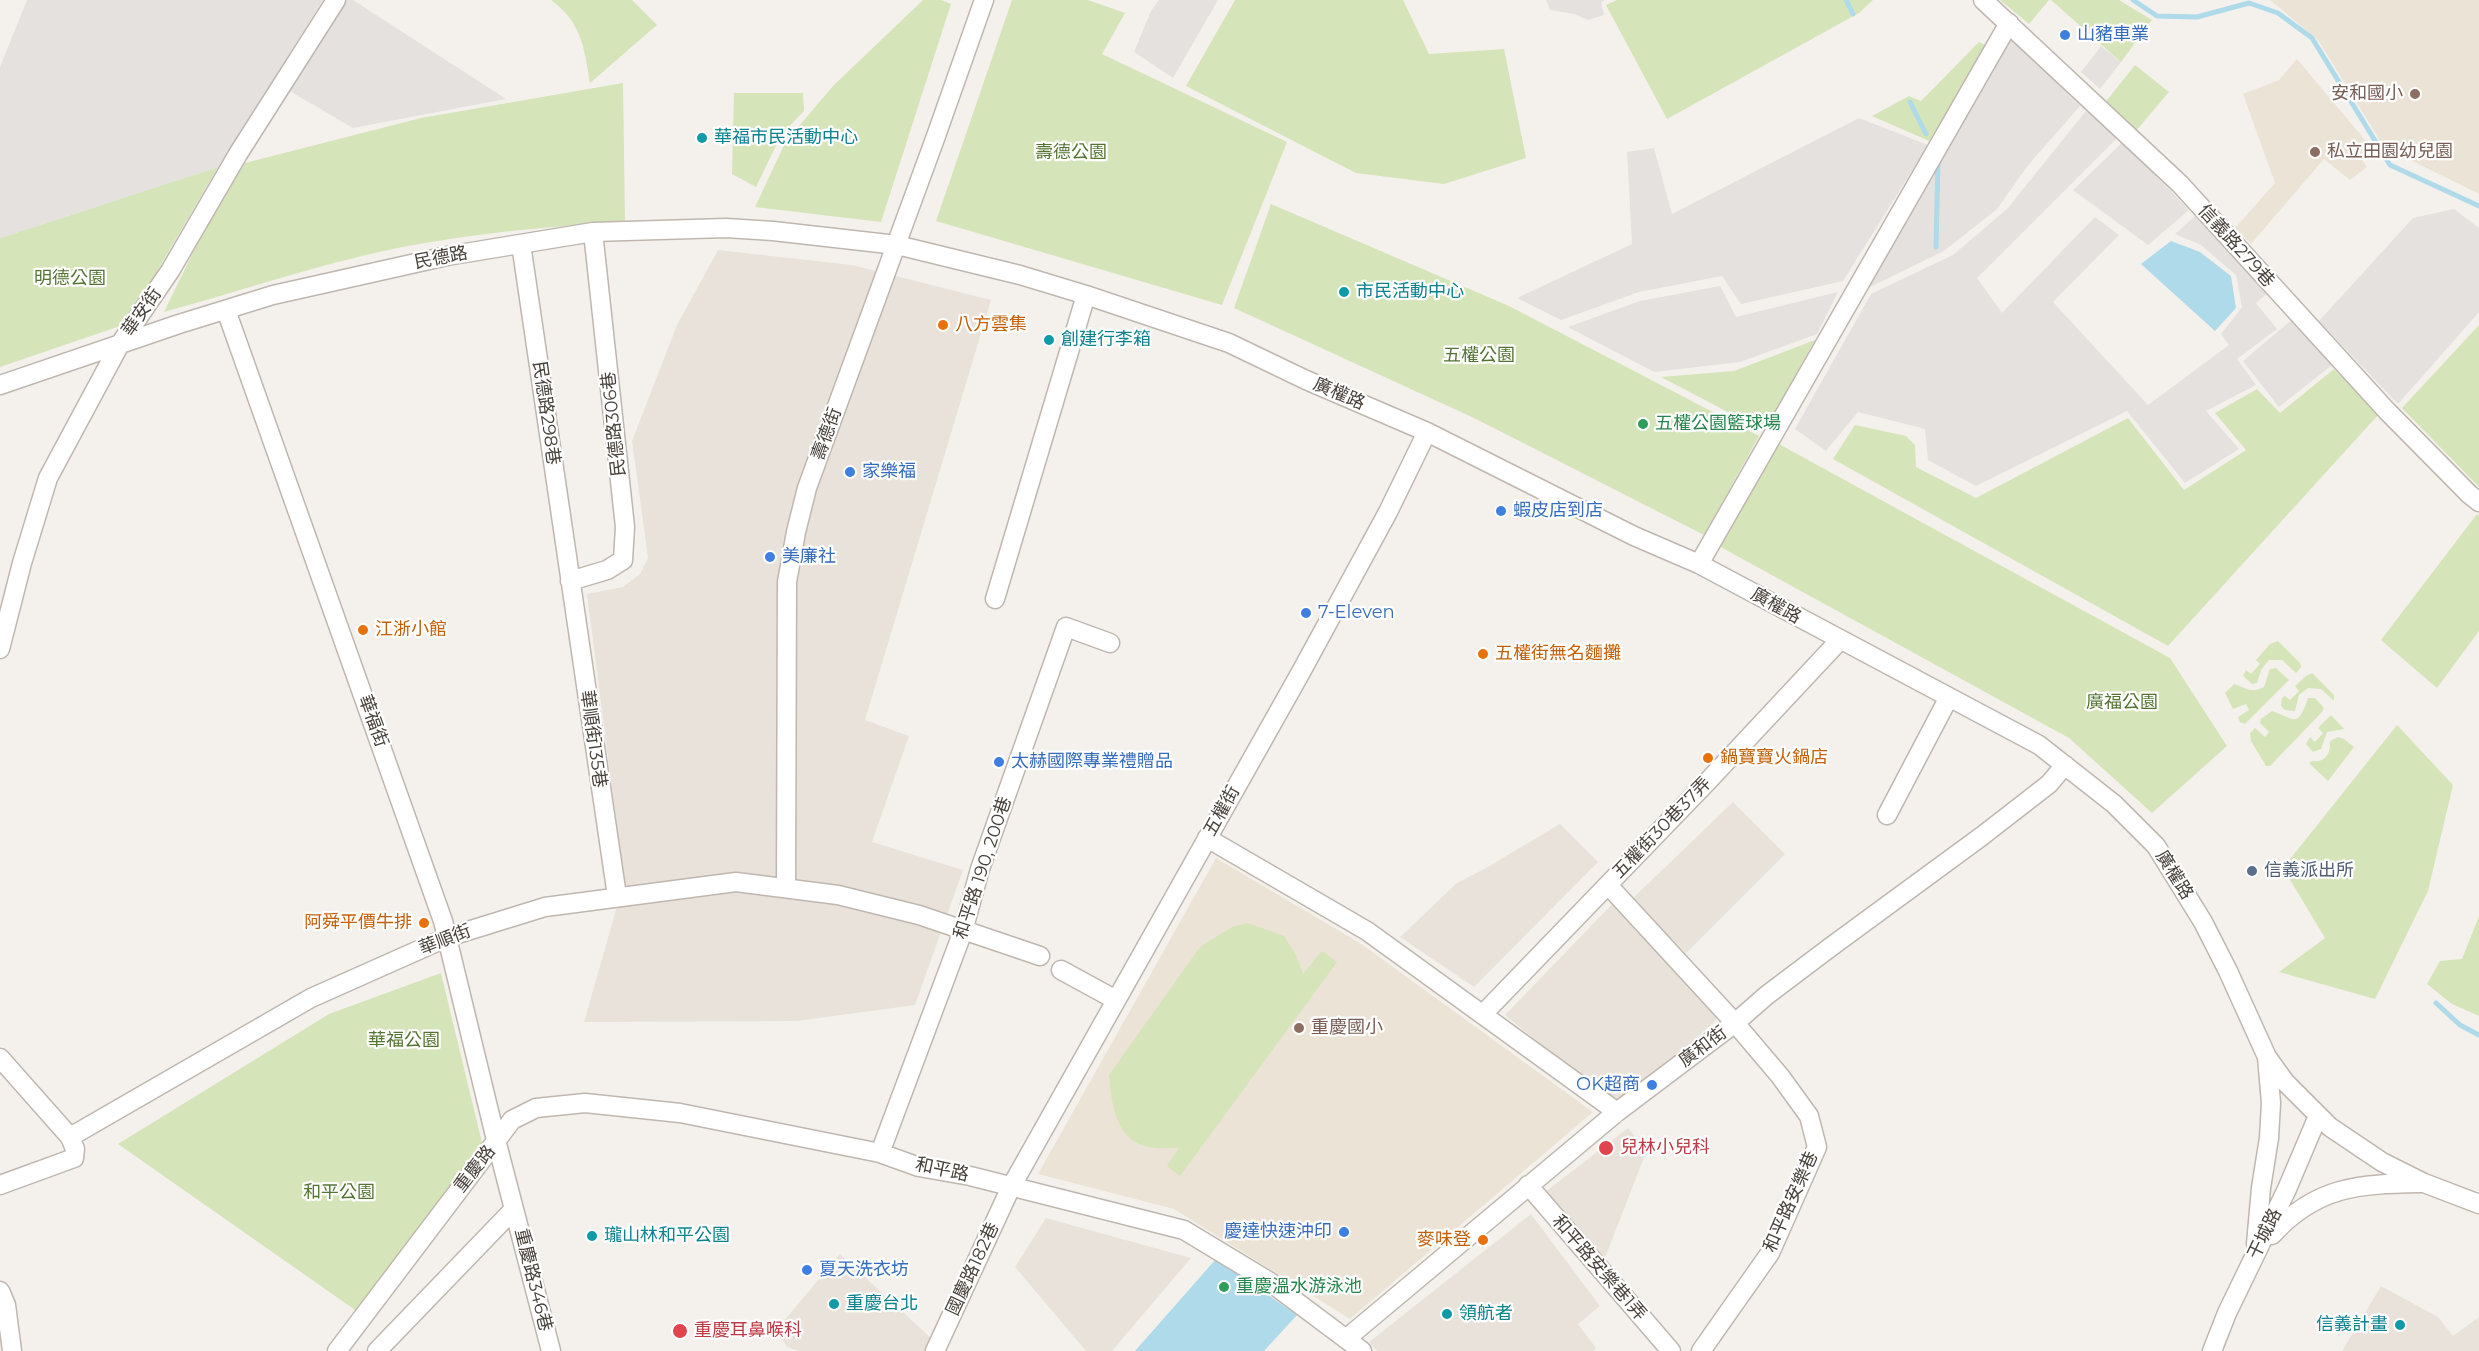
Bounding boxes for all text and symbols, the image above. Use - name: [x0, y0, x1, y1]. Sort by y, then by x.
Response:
- place label: 山豬車業: [2077, 24, 2149, 46]
- marker: 山豬車業: [2058, 28, 2072, 42]
- place label: 安和國小: [2331, 83, 2403, 105]
- marker: 安和國小: [2408, 87, 2422, 101]
- place label: 華福市民活動中心: [714, 127, 858, 149]
- marker: 華福市民活動中心: [695, 131, 709, 145]
- place label: 私立田園幼兒園: [2327, 141, 2453, 163]
- park label: 壽德公園: [1035, 142, 1107, 164]
- marker: 私立田園幼兒園: [2308, 145, 2322, 159]
- street label: 信義路279巷: [2193, 200, 2279, 292]
- street label: 民德路: [412, 242, 470, 274]
- park label: 明德公園: [34, 268, 106, 290]
- place label: 市民活動中心: [1356, 281, 1464, 303]
- street label: 華安街: [118, 284, 166, 340]
- marker: 市民活動中心: [1337, 285, 1351, 299]
- place label: 八方雲集: [955, 314, 1027, 336]
- marker: 八方雲集: [936, 318, 950, 332]
- place label: 創建行李箱: [1061, 329, 1151, 351]
- marker: 創建行李箱: [1042, 333, 1056, 347]
- park label: 五權公園: [1443, 345, 1515, 367]
- street label: 民德路298巷: [528, 360, 564, 466]
- street label: 民德路306巷: [598, 371, 630, 477]
- street label: 廣權路: [1310, 374, 1368, 414]
- street label: 壽德街: [808, 405, 846, 463]
- place label: 五權公園籃球場: [1655, 413, 1781, 435]
- marker: 五權公園籃球場: [1636, 417, 1650, 431]
- place label: 家樂福: [862, 461, 916, 483]
- marker: 家樂福: [843, 465, 857, 479]
- place label: 蝦皮店到店: [1513, 500, 1603, 522]
- marker: 蝦皮店到店: [1494, 504, 1508, 518]
- place label: 美廉社: [782, 546, 836, 568]
- marker: 美廉社: [763, 550, 777, 564]
- street label: 廣權路: [1747, 583, 1805, 629]
- place label: 7-Eleven: [1318, 602, 1395, 624]
- marker: 7-Eleven: [1299, 606, 1313, 620]
- place label: 江浙小館: [375, 619, 447, 641]
- marker: 江浙小館: [356, 623, 370, 637]
- place label: 五權街無名麵攤: [1495, 643, 1621, 665]
- marker: 五權街無名麵攤: [1476, 647, 1490, 661]
- street label: 華順街135巷: [575, 689, 611, 789]
- street label: 華福街: [354, 692, 392, 750]
- park label: 廣福公園: [2086, 692, 2158, 714]
- place label: 鍋寶寶火鍋店: [1720, 747, 1828, 769]
- place label: 太赫國際專業禮贈品: [1011, 751, 1173, 773]
- marker: 鍋寶寶火鍋店: [1701, 751, 1715, 765]
- marker: 太赫國際專業禮贈品: [992, 755, 1006, 769]
- street label: 五權街30巷37弄: [1608, 773, 1716, 883]
- street label: 五權街: [1199, 782, 1245, 840]
- street label: 和平路 190, 200巷: [950, 794, 1016, 942]
- street label: 廣權路: [2151, 846, 2197, 904]
- place label: 信義派出所: [2264, 860, 2354, 882]
- marker: 信義派出所: [2245, 864, 2259, 878]
- place label: 阿舜平價牛排: [304, 912, 412, 934]
- marker: 阿舜平價牛排: [417, 916, 431, 930]
- street label: 華順街: [416, 920, 474, 960]
- place label: 重慶國小: [1311, 1017, 1383, 1039]
- marker: 重慶國小: [1292, 1021, 1306, 1035]
- street label: 廣和街: [1675, 1022, 1731, 1072]
- park label: 華福公園: [368, 1030, 440, 1052]
- place label: OK超商: [1576, 1074, 1640, 1096]
- marker: OK超商: [1645, 1078, 1659, 1092]
- place label: 兒林小兒科: [1620, 1137, 1710, 1159]
- marker: 兒林小兒科: [1597, 1139, 1615, 1157]
- street label: 重慶路: [450, 1141, 500, 1197]
- street label: 和平路安樂巷: [1759, 1148, 1823, 1256]
- street label: 和平路: [913, 1154, 971, 1186]
- park label: 和平公園: [303, 1182, 375, 1204]
- street label: 干城路: [2243, 1205, 2287, 1263]
- street label: 和平路安樂巷1弄: [1547, 1211, 1651, 1325]
- street label: 國慶路182巷: [942, 1219, 1004, 1319]
- place label: 慶達快速沖印: [1224, 1221, 1332, 1243]
- place label: 瓏山林和平公園: [604, 1225, 730, 1247]
- marker: 慶達快速沖印: [1337, 1225, 1351, 1239]
- street label: 重慶路346巷: [510, 1226, 556, 1334]
- marker: 瓏山林和平公園: [585, 1229, 599, 1243]
- place label: 麥味登: [1417, 1229, 1471, 1251]
- marker: 麥味登: [1476, 1233, 1490, 1247]
- place label: 夏天洗衣坊: [819, 1259, 909, 1281]
- marker: 夏天洗衣坊: [800, 1263, 814, 1277]
- place label: 重慶溫水游泳池: [1236, 1276, 1362, 1298]
- marker: 重慶溫水游泳池: [1217, 1280, 1231, 1294]
- place label: 重慶台北: [846, 1293, 918, 1315]
- marker: 重慶台北: [827, 1297, 841, 1311]
- place label: 領航者: [1459, 1303, 1513, 1325]
- marker: 領航者: [1440, 1307, 1454, 1321]
- place label: 信義計畫: [2316, 1314, 2388, 1336]
- marker: 信義計畫: [2393, 1318, 2407, 1332]
- place label: 重慶耳鼻喉科: [694, 1320, 802, 1342]
- marker: 重慶耳鼻喉科: [671, 1322, 689, 1340]

